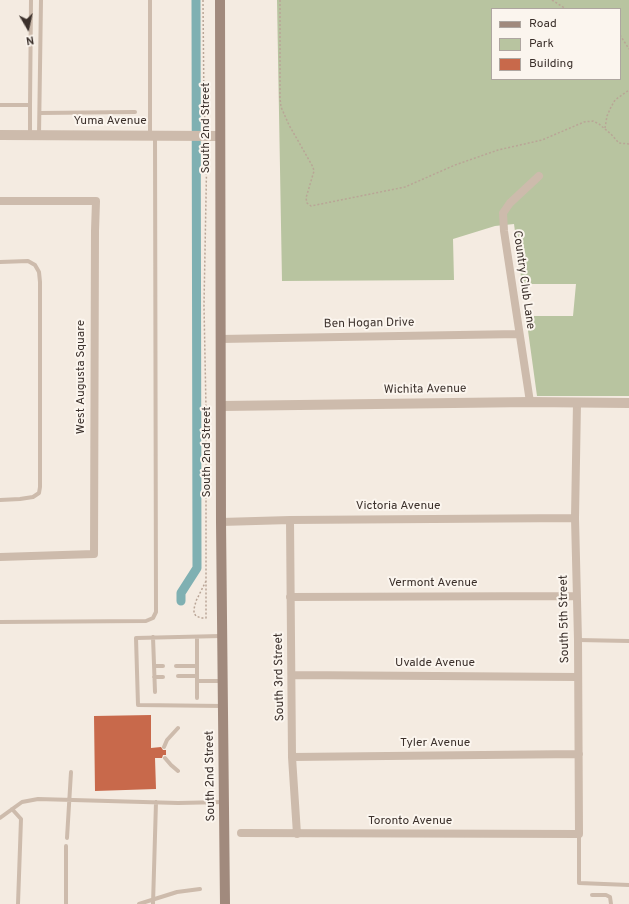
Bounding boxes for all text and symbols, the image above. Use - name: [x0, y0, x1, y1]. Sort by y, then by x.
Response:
- north arrow: [8, 8, 48, 48]
- legend: [491, 8, 621, 80]
- text: Road: [529, 16, 557, 32]
- text: N: [25, 32, 35, 47]
- text: Park: [529, 36, 554, 52]
- text: Building: [529, 56, 573, 72]
- street label: South 2nd Street: [200, 82, 214, 174]
- street label: Yuma Avenue: [73, 115, 147, 129]
- street label: Country Club Lane: [509, 230, 537, 330]
- street label: Ben Hogan Drive: [324, 316, 414, 332]
- street label: West Augusta Square: [75, 320, 89, 434]
- street label: Wichita Avenue: [384, 382, 466, 398]
- street label: South 2nd Street: [201, 406, 215, 498]
- street label: Victoria Avenue: [356, 500, 440, 514]
- street label: South 5th Street: [557, 575, 573, 663]
- street label: Vermont Avenue: [389, 577, 477, 591]
- street label: South 3rd Street: [272, 633, 288, 721]
- street label: Uvalde Avenue: [395, 657, 475, 671]
- street label: South 2nd Street: [203, 730, 219, 822]
- street label: Tyler Avenue: [400, 737, 470, 751]
- street label: Toronto Avenue: [368, 815, 452, 829]

